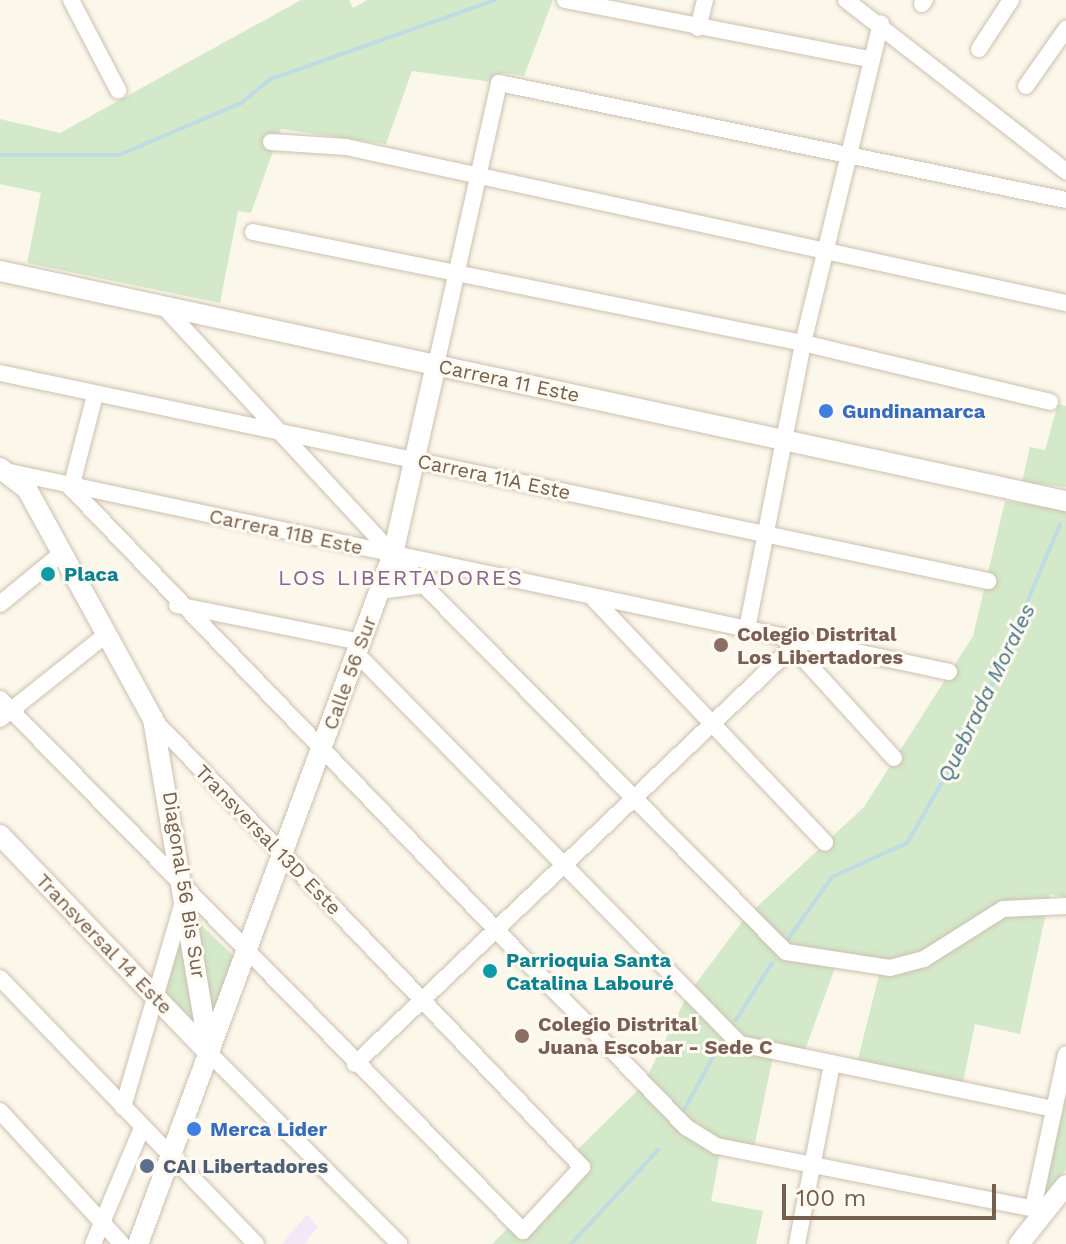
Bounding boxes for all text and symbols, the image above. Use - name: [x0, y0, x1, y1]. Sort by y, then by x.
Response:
- street label: Carrera 11 Este: [436, 354, 582, 408]
- place label: Gundinamarca: [842, 399, 985, 423]
- marker: Gundinamarca: [817, 402, 835, 420]
- street label: Carrera 11A Este: [415, 449, 573, 505]
- street label: Carrera 11B Este: [207, 504, 365, 560]
- place label: Placa: [64, 562, 118, 586]
- marker: Placa: [39, 565, 57, 583]
- district label: LOS LIBERTADORES: [278, 565, 524, 591]
- water label: Quebrada Morales: [931, 599, 1041, 787]
- street label: Calle 56 Sur: [318, 613, 382, 733]
- place label: Colegio Distrital Los Libertadores: [737, 622, 903, 669]
- marker: Colegio Distrital Los Libertadores: [712, 636, 730, 654]
- street label: Transversal 13D Este: [190, 759, 346, 921]
- street label: Diagonal 56 Bis Sur: [157, 789, 211, 981]
- street label: Transversal 14 Este: [30, 868, 178, 1020]
- place label: Parrioquia Santa Catalina Labouré: [506, 948, 674, 995]
- marker: Parrioquia Santa Catalina Labouré: [481, 962, 499, 980]
- place label: Colegio Distrital Juana Escobar - Sede C: [538, 1012, 773, 1059]
- marker: Colegio Distrital Juana Escobar - Sede C: [513, 1027, 531, 1045]
- place label: Merca Lider: [210, 1117, 327, 1141]
- marker: Merca Lider: [185, 1120, 203, 1138]
- place label: CAI Libertadores: [163, 1154, 328, 1178]
- marker: CAI Libertadores: [138, 1157, 156, 1175]
- scale bar: [786, 1168, 1000, 1218]
- text: 100 m: [796, 1184, 866, 1212]

